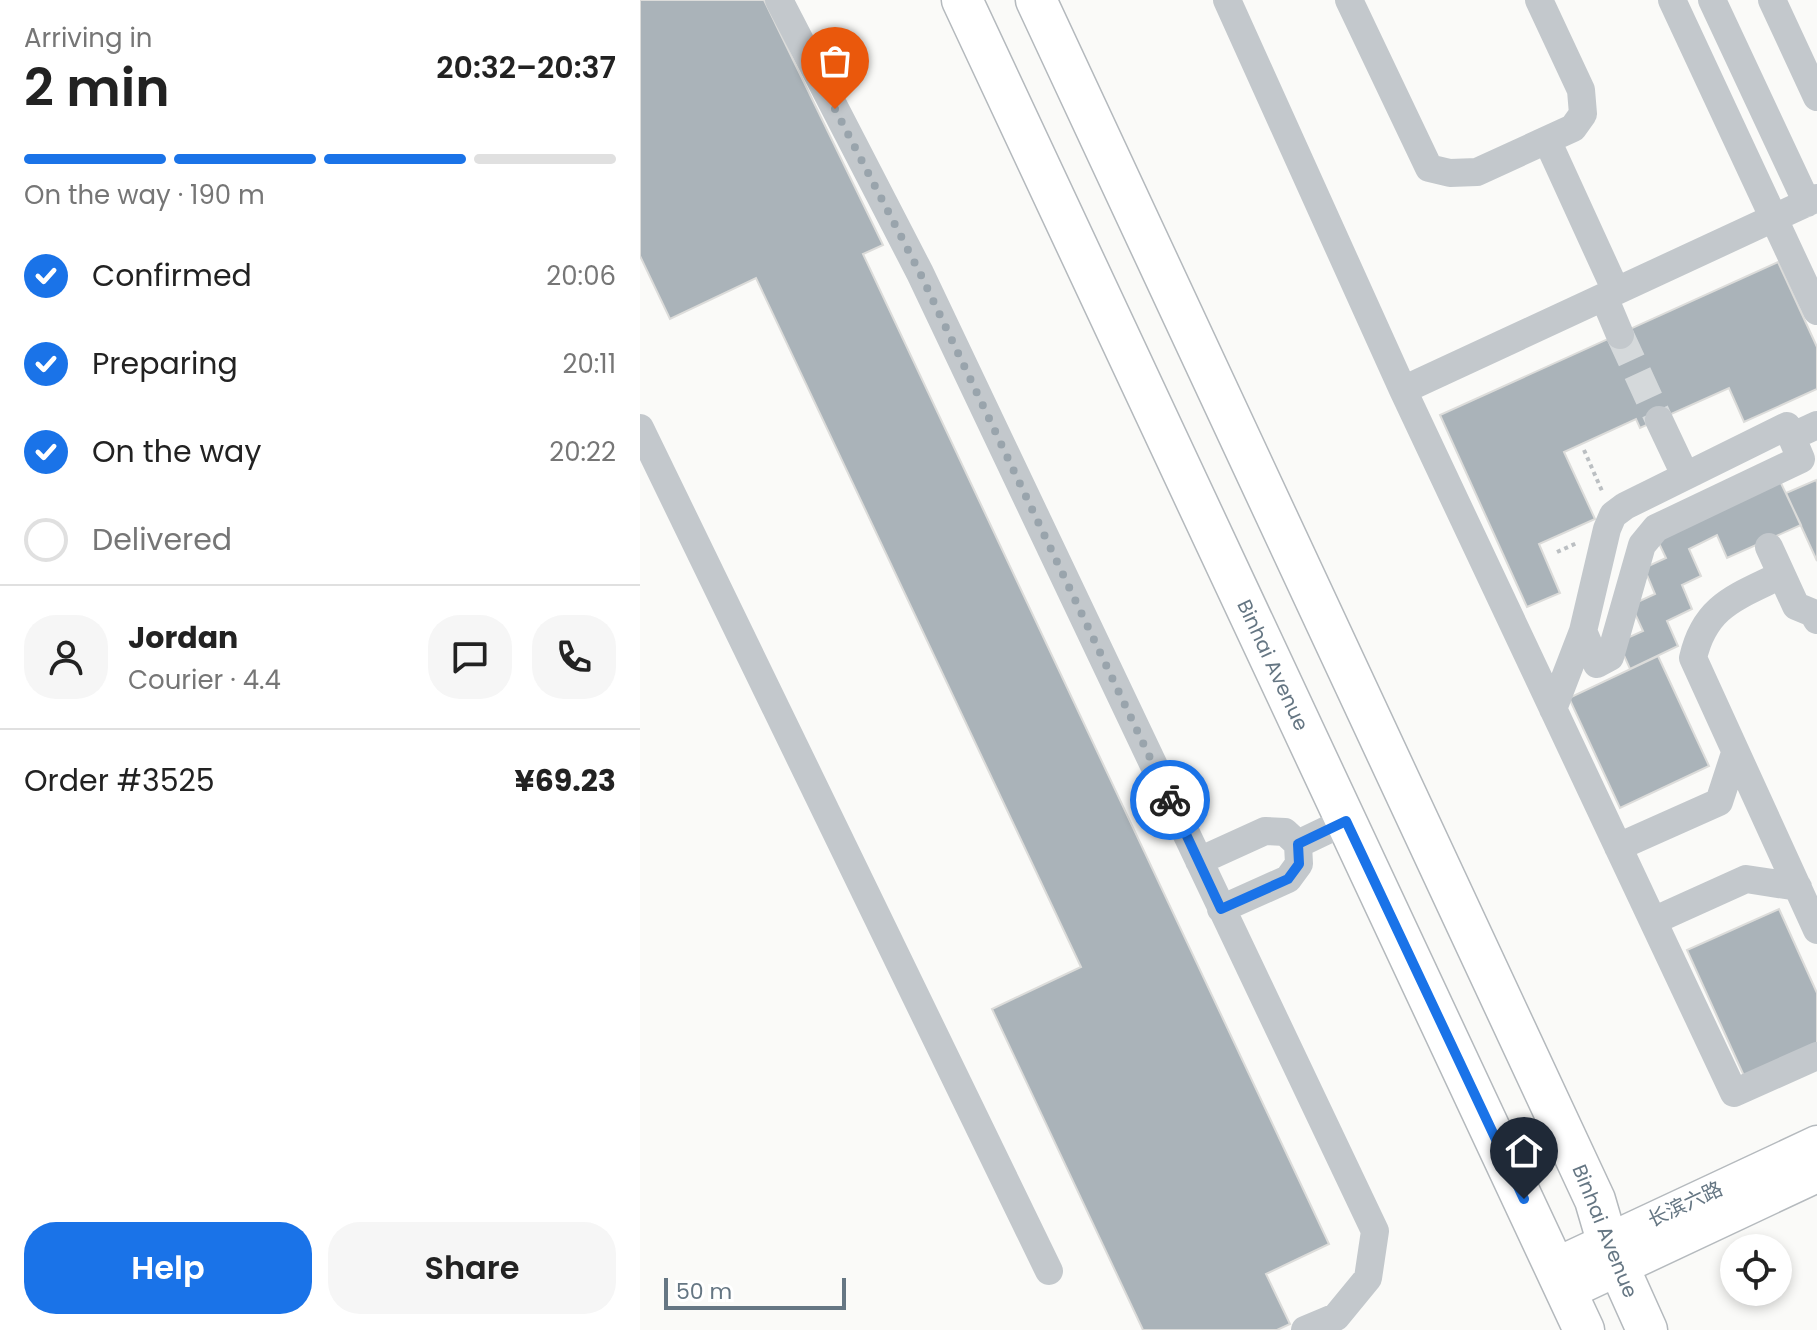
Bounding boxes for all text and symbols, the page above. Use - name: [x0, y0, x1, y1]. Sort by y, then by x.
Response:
- text: Arriving in: [24, 20, 153, 56]
- pin: [801, 27, 869, 109]
- icon: bag: [813, 39, 857, 83]
- text: 20:32–20:37: [436, 46, 616, 89]
- text: 2 min: [24, 51, 170, 124]
- text: On the way · 190 m: [24, 177, 265, 213]
- icon: check: [24, 254, 68, 298]
- text: Confirmed: [92, 254, 252, 297]
- text: 20:06: [546, 258, 616, 294]
- icon: check: [24, 342, 68, 386]
- text: Preparing: [92, 342, 238, 385]
- text: 20:11: [563, 346, 616, 382]
- icon: check: [24, 430, 68, 474]
- text: On the way: [92, 430, 261, 473]
- text: 20:22: [549, 434, 616, 470]
- text: Delivered: [92, 518, 232, 561]
- street label: Binhai Avenue: [1230, 595, 1316, 735]
- button: person: [24, 615, 108, 699]
- button: chat: [428, 615, 512, 699]
- button: phone: [532, 615, 616, 699]
- text: Jordan: [128, 616, 238, 659]
- text: Courier · 4.4: [128, 662, 281, 698]
- text: Order #3525: [24, 759, 215, 802]
- text: ¥69.23: [515, 759, 616, 802]
- courier: [1130, 760, 1210, 840]
- icon: bike: [1148, 778, 1192, 822]
- pin: [1490, 1117, 1558, 1199]
- icon: home: [1502, 1129, 1546, 1173]
- street label: Binhai Avenue: [1565, 1160, 1645, 1302]
- street label: 长滨六路: [1643, 1174, 1727, 1234]
- button: Help: [24, 1222, 312, 1314]
- button: Share: [328, 1222, 616, 1314]
- map controls: [1720, 1234, 1792, 1306]
- button: locate: [1720, 1234, 1792, 1306]
- scale bar: [664, 1274, 846, 1310]
- text: 50 m: [676, 1276, 732, 1307]

